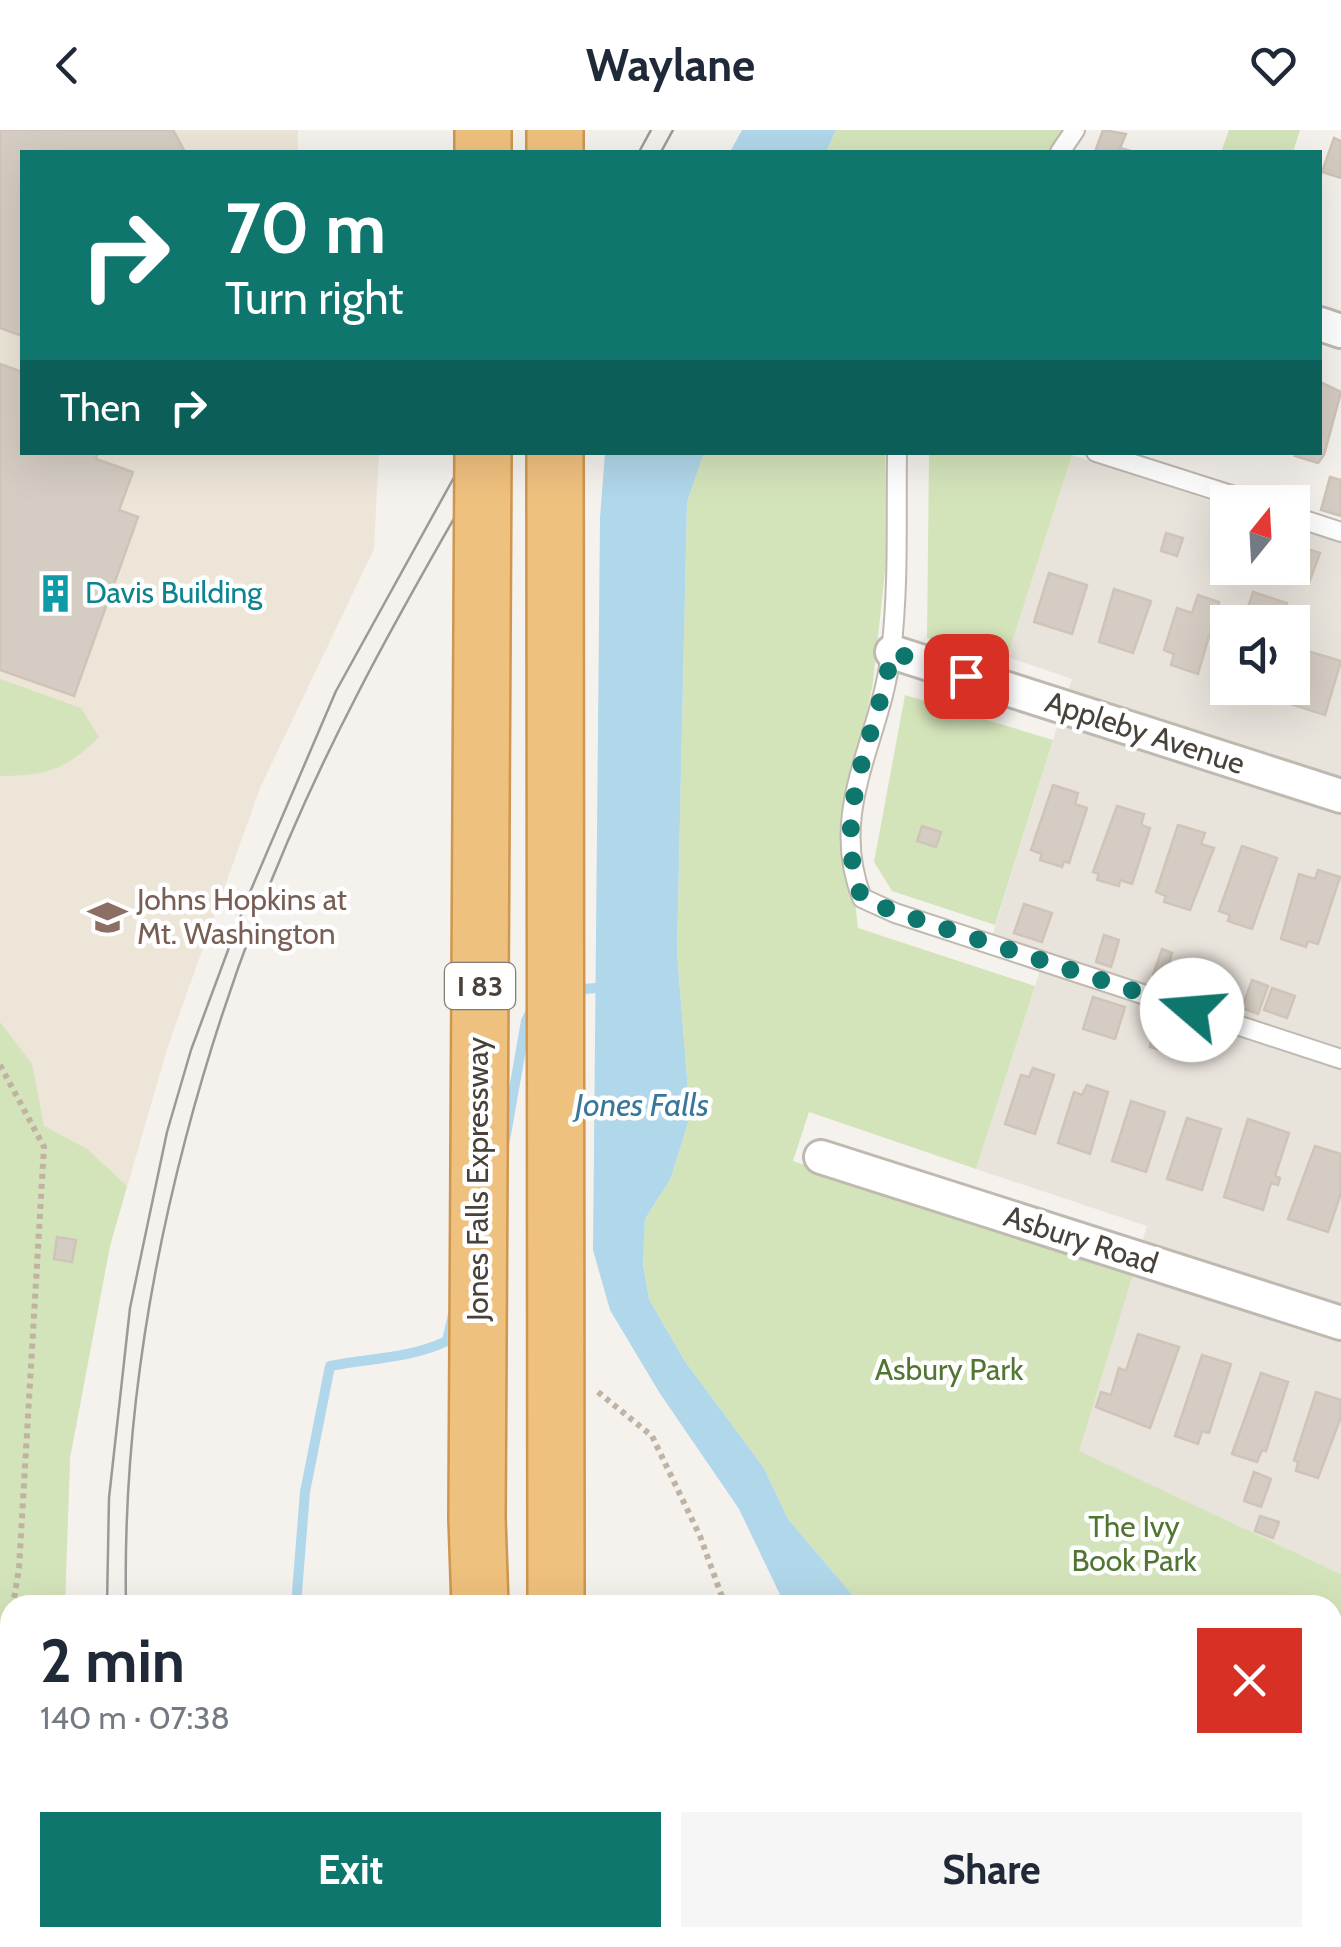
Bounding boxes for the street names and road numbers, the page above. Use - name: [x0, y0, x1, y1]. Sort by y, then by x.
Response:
- street label: Appleby Avenue: [1041, 683, 1250, 782]
- road number: I 83: [445, 963, 515, 1009]
- street label: Jones Falls Expressway: [459, 1037, 496, 1322]
- street label: Asbury Road: [999, 1197, 1163, 1282]

